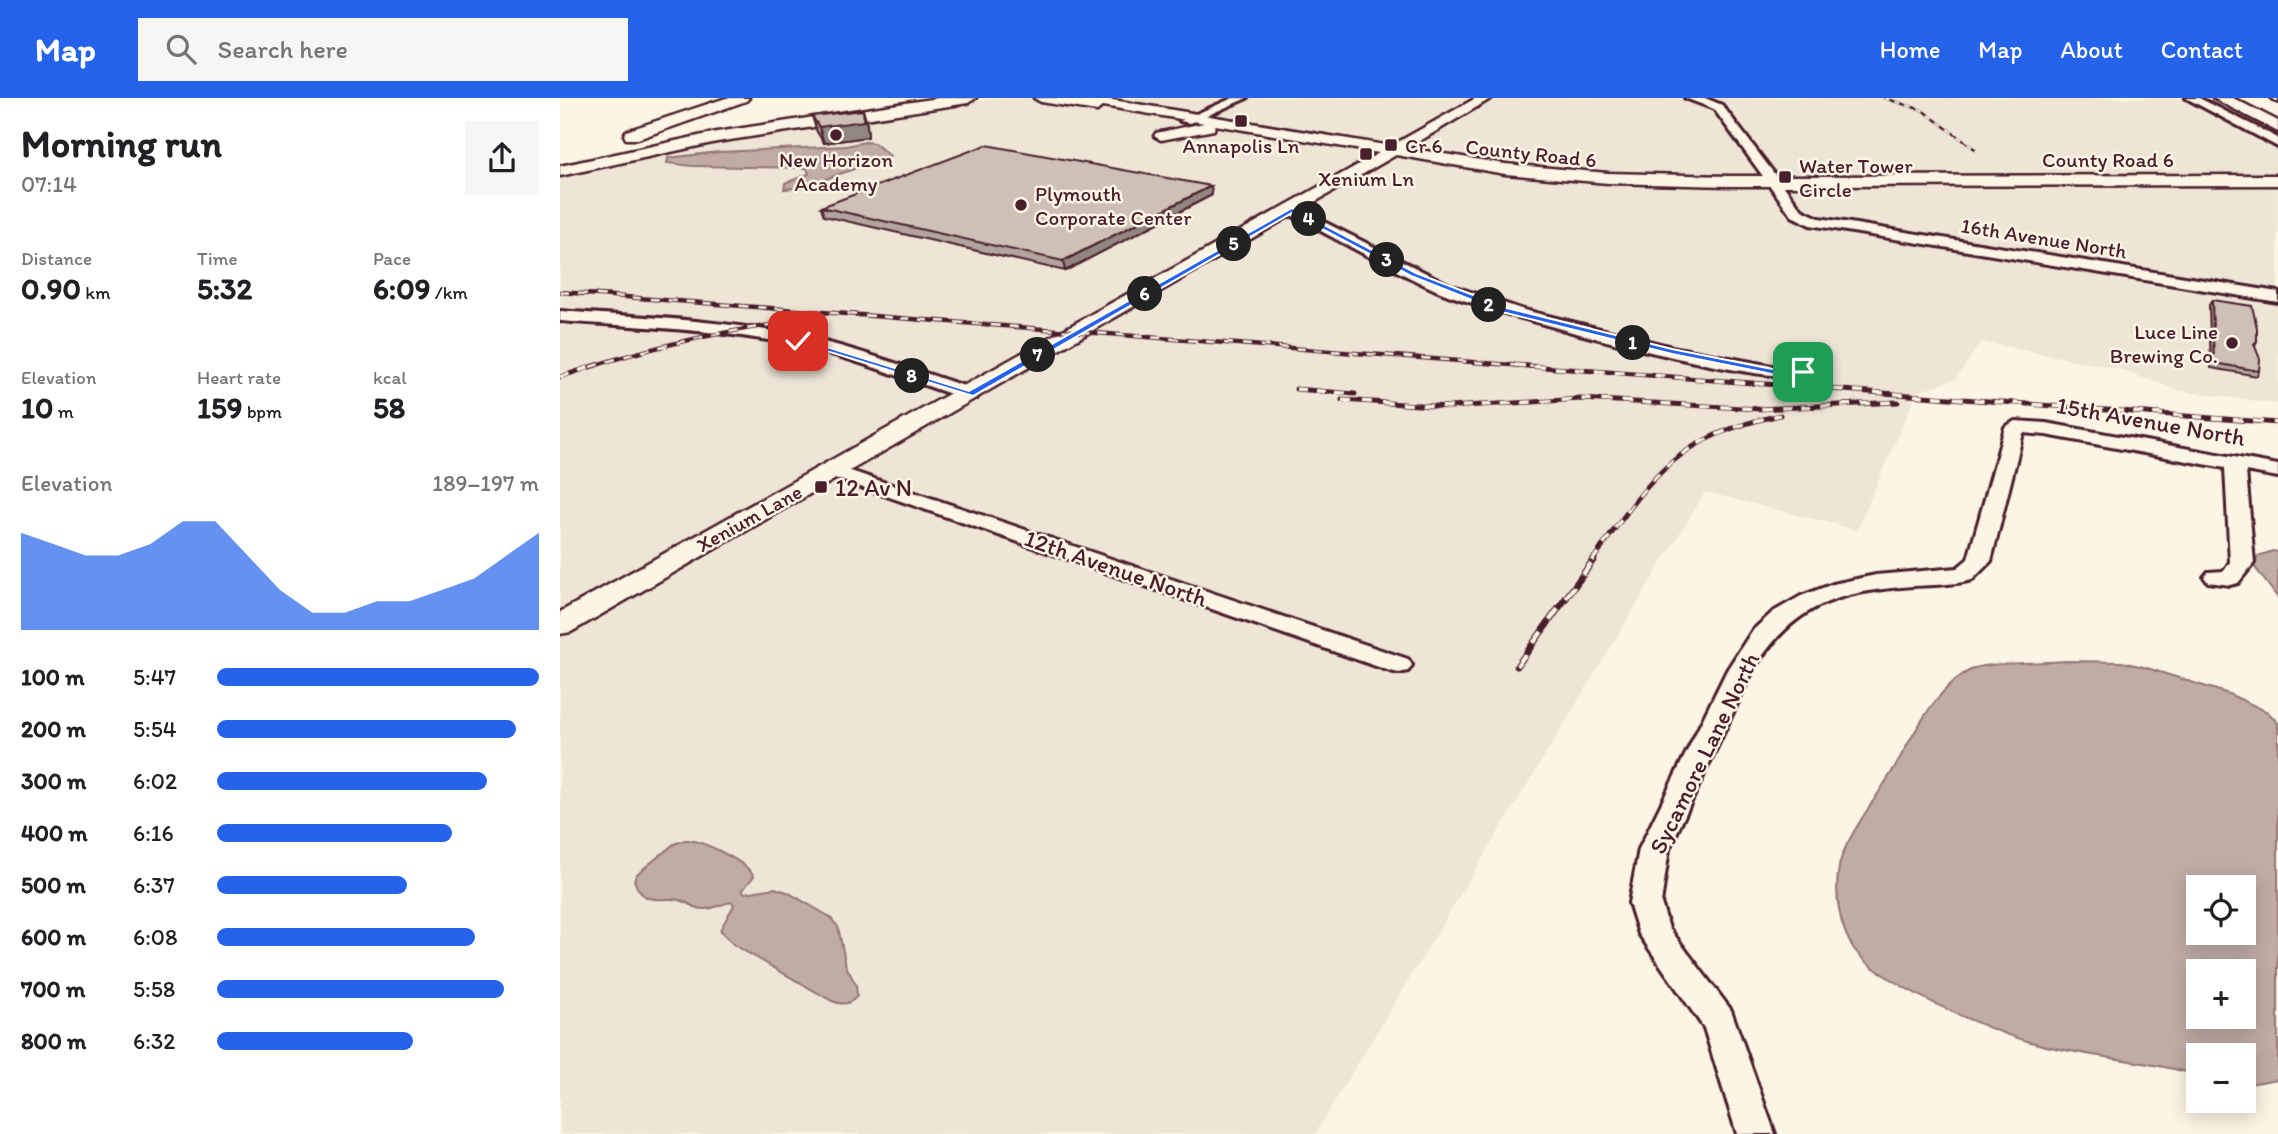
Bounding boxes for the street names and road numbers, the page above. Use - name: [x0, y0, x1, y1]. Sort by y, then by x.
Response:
- street label: County Road 6: [1464, 134, 1598, 172]
- street label: County Road 6: [2042, 147, 2174, 172]
- street label: 16th Avenue North: [1959, 213, 2129, 264]
- street label: 15th Avenue North: [2054, 390, 2248, 452]
- street label: Xenium Lane: [692, 479, 806, 557]
- street label: 12th Avenue North: [1021, 523, 1211, 613]
- street label: Sycamore Lane North: [1643, 648, 1765, 858]

